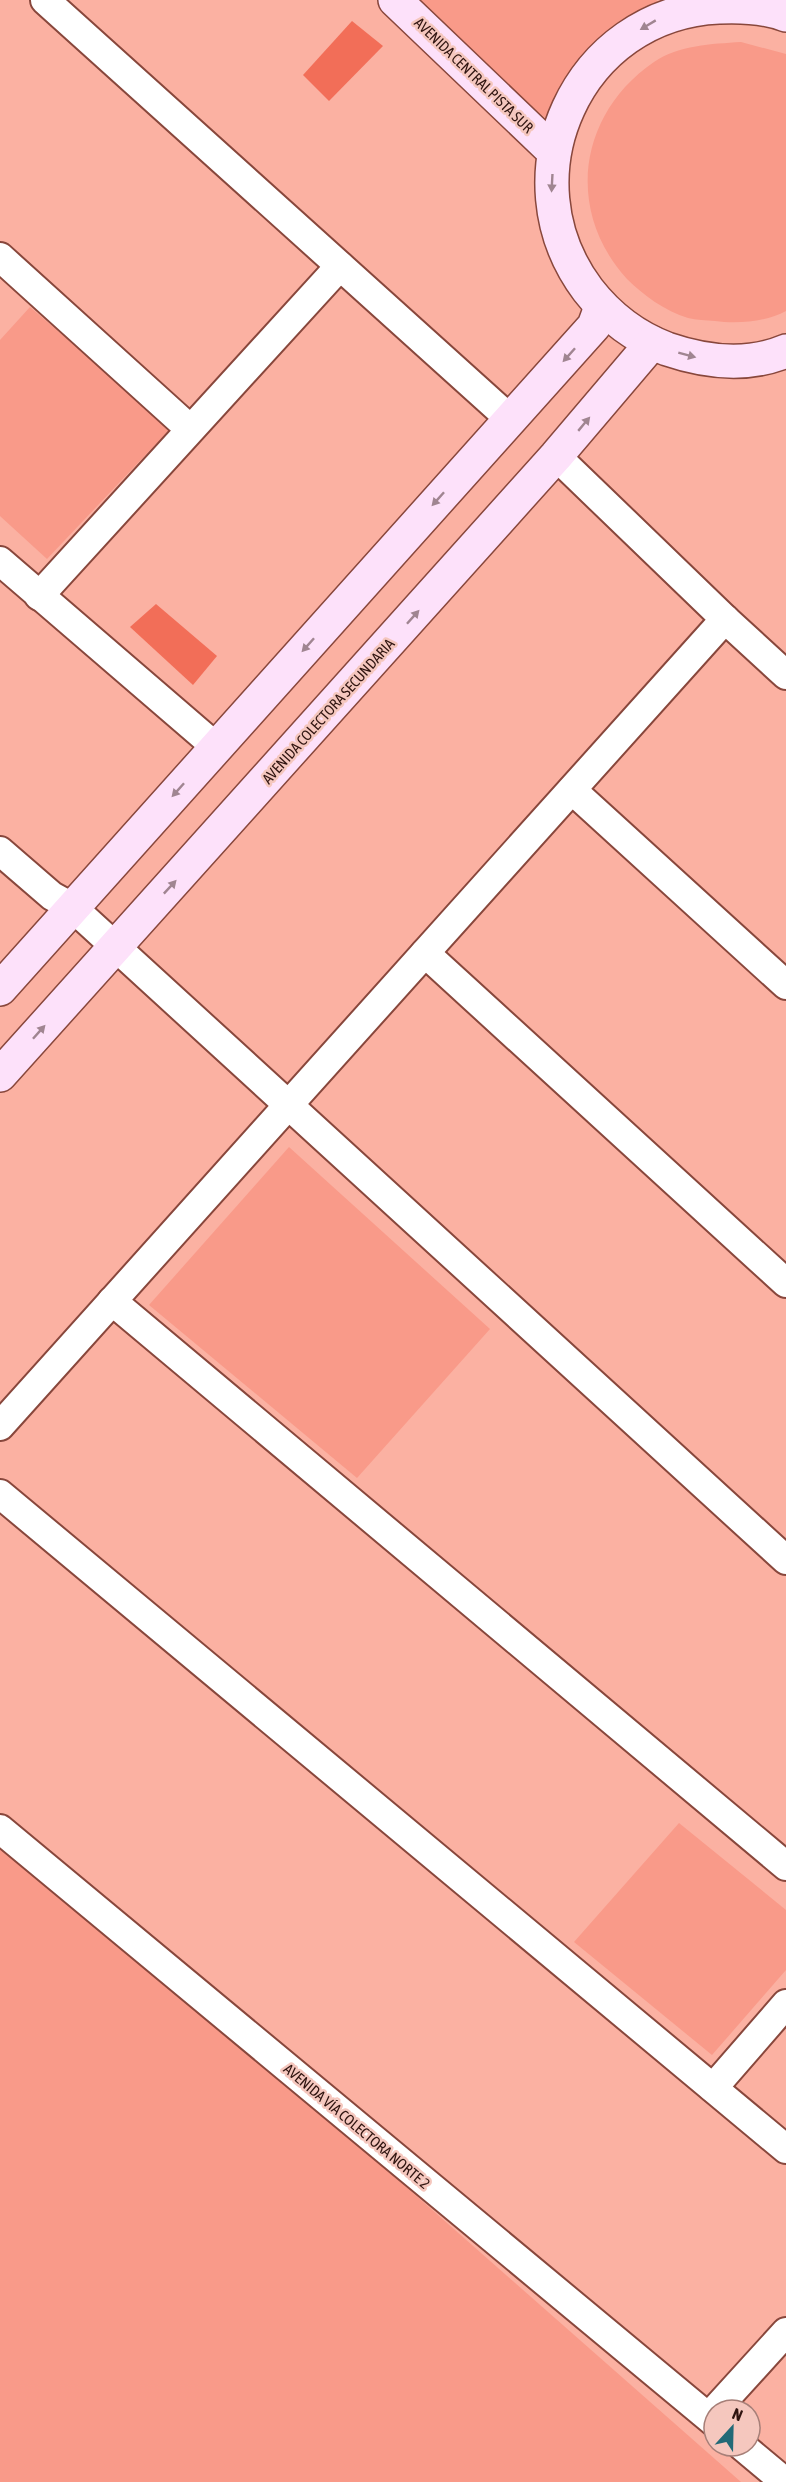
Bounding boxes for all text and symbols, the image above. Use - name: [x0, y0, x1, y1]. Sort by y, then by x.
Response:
- street label: AVENIDA CENTRAL PISTA SUR: [411, 14, 537, 136]
- one-way arrow: [640, 20, 656, 31]
- one-way arrow: [547, 173, 556, 192]
- one-way arrow: [562, 347, 576, 362]
- one-way arrow: [678, 351, 696, 360]
- one-way arrow: [577, 416, 590, 432]
- one-way arrow: [431, 492, 445, 507]
- one-way arrow: [406, 609, 419, 625]
- street label: AVENIDA COLECTORA SECUNDARIA: [258, 635, 398, 787]
- one-way arrow: [301, 637, 315, 652]
- one-way arrow: [171, 782, 185, 797]
- one-way arrow: [163, 880, 177, 895]
- one-way arrow: [32, 1024, 46, 1039]
- street label: AVENIDA VÍA COLECTORA NORTE 2: [281, 2060, 433, 2192]
- north arrow: [702, 2398, 762, 2458]
- text: N: [730, 2404, 745, 2424]

